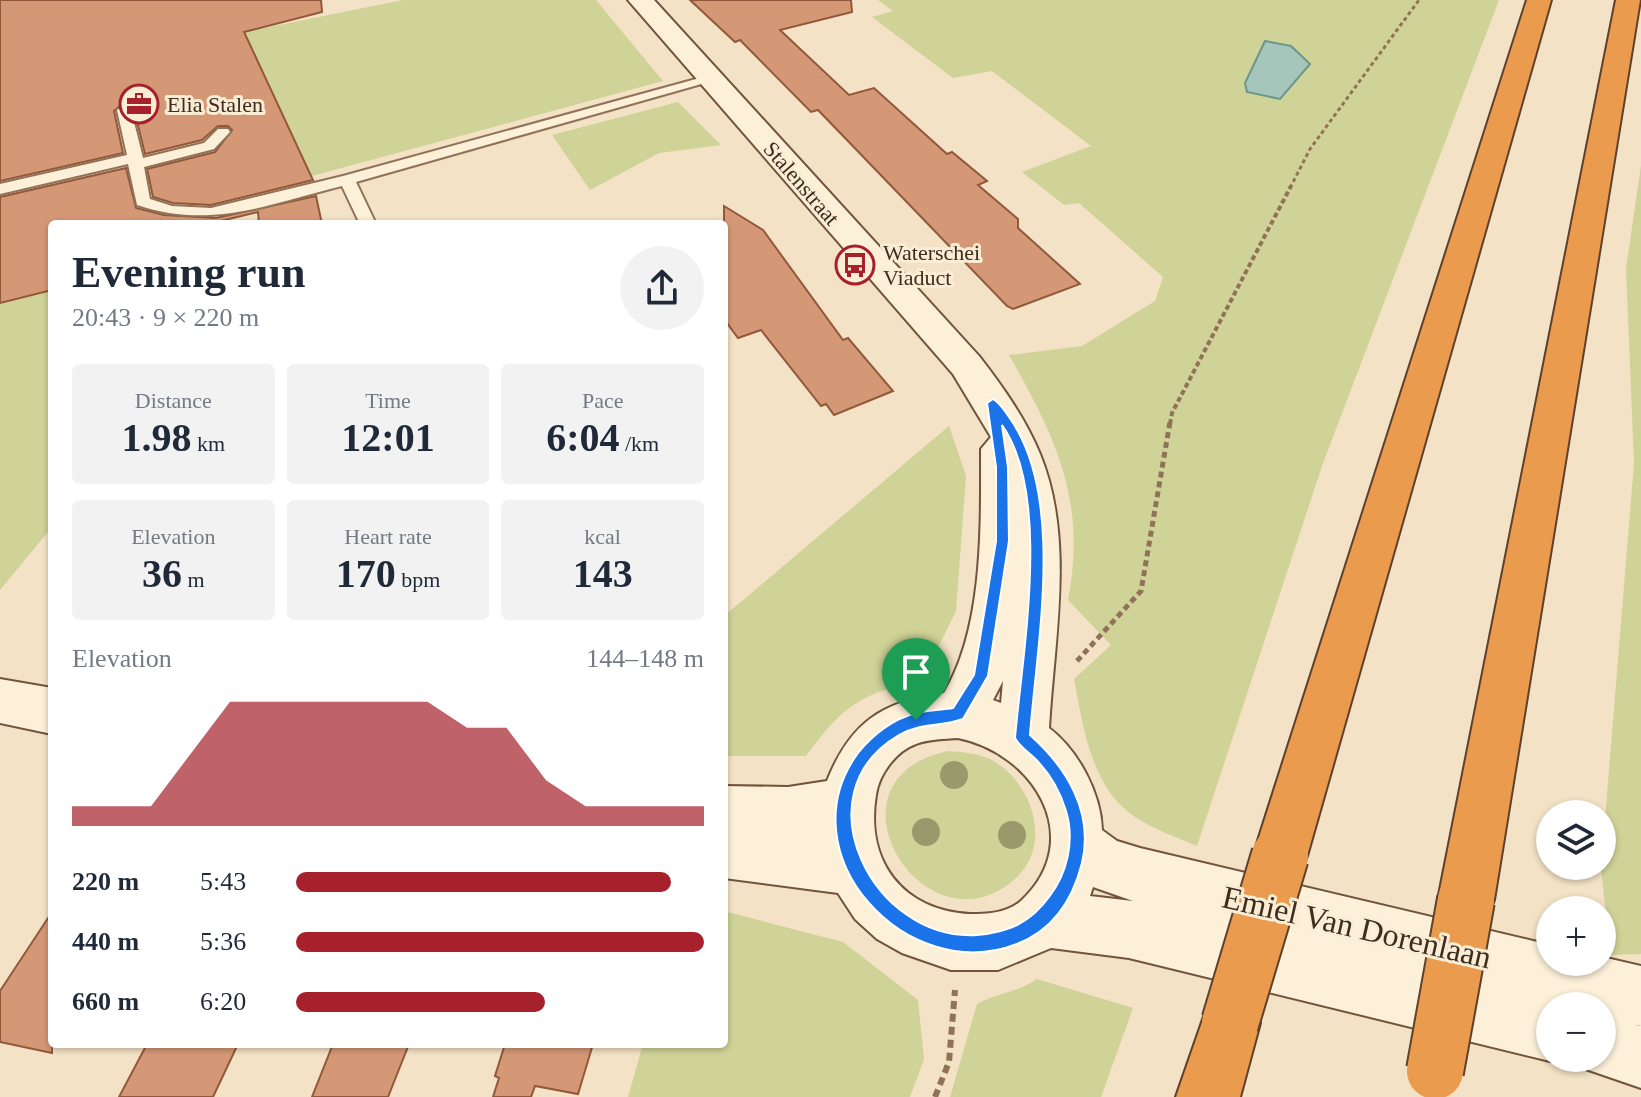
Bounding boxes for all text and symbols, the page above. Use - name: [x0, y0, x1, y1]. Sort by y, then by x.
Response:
- office icon: Elia Stalen: [118, 83, 160, 125]
- place label: Elia Stalen: [167, 92, 263, 117]
- street label: Stalenstraat: [759, 136, 845, 230]
- place label: Waterschei Viaduct: [883, 240, 980, 290]
- bus stop icon: Waterschei Viaduct: [834, 244, 876, 286]
- button: share: [620, 246, 704, 330]
- text: Evening run: [72, 248, 306, 297]
- text: 20:43 · 9 × 220 m: [72, 303, 259, 332]
- text: Distance: [135, 388, 212, 413]
- text: Time: [365, 388, 411, 413]
- text: Pace: [582, 388, 623, 413]
- text: 1.98: [122, 415, 192, 460]
- text: 12:01: [341, 415, 435, 460]
- text: 6:04: [546, 415, 619, 460]
- text: km: [192, 431, 225, 456]
- text: /km: [619, 431, 659, 456]
- text: Elevation: [131, 524, 215, 549]
- text: Heart rate: [344, 524, 432, 549]
- text: kcal: [584, 524, 621, 549]
- text: 36: [142, 551, 182, 596]
- text: 170: [336, 551, 396, 596]
- text: 143: [573, 551, 633, 596]
- text: m: [182, 567, 205, 592]
- text: bpm: [396, 567, 440, 592]
- pin: [882, 638, 950, 720]
- text: Elevation: [72, 644, 172, 673]
- text: 144–148 m: [586, 644, 704, 673]
- icon: arrive: [894, 650, 938, 694]
- map controls: [1536, 800, 1616, 1072]
- button: layers: [1536, 800, 1616, 880]
- text: 220 m: [72, 867, 139, 896]
- text: 5:43: [200, 867, 246, 896]
- street label: Emiel Van Dorenlaan: [1219, 879, 1495, 975]
- button: +: [1536, 896, 1616, 976]
- text: 440 m: [72, 927, 139, 956]
- text: 5:36: [200, 927, 246, 956]
- text: 660 m: [72, 987, 139, 1016]
- text: 6:20: [200, 987, 246, 1016]
- button: −: [1536, 992, 1616, 1072]

